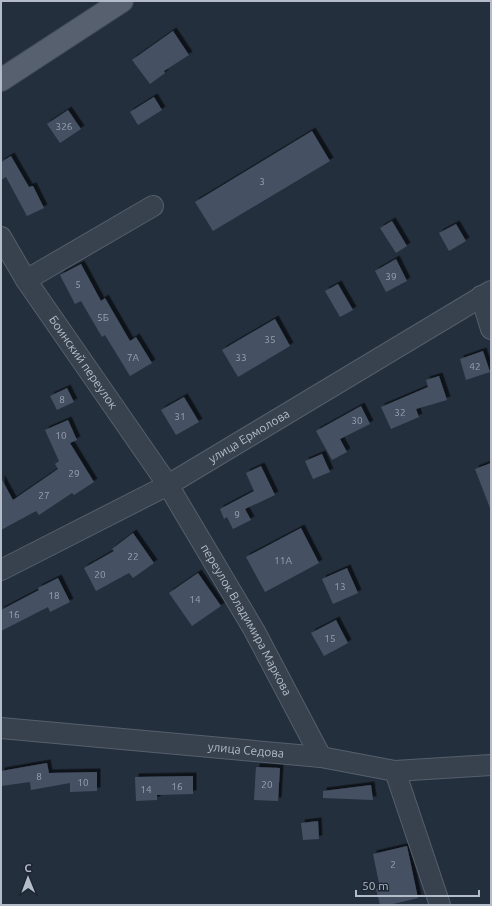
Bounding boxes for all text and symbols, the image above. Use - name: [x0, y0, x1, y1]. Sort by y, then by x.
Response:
- house number: 326: [56, 121, 73, 132]
- house number: 3: [259, 176, 265, 187]
- house number: 39: [385, 271, 397, 282]
- house number: 5: [75, 279, 81, 290]
- house number: 5Б: [97, 312, 109, 323]
- street label: Боинский переулок: [47, 313, 120, 411]
- house number: 35: [264, 334, 276, 345]
- house number: 7А: [127, 352, 140, 363]
- house number: 33: [235, 352, 247, 363]
- house number: 42: [469, 361, 481, 372]
- house number: 8: [59, 394, 65, 405]
- street label: улица Ермолова: [206, 407, 292, 465]
- house number: 32: [394, 407, 406, 418]
- house number: 31: [174, 411, 186, 422]
- house number: 30: [351, 415, 363, 426]
- house number: 10: [55, 430, 67, 441]
- house number: 29: [68, 468, 80, 479]
- house number: 27: [38, 490, 50, 501]
- house number: 9: [234, 509, 240, 520]
- street label: переулок Владимира Маркова: [198, 542, 294, 698]
- house number: 22: [127, 551, 139, 562]
- house number: 11А: [274, 555, 292, 566]
- house number: 20: [94, 569, 106, 580]
- house number: 13: [334, 581, 346, 592]
- house number: 18: [48, 590, 60, 601]
- house number: 14: [189, 594, 201, 605]
- house number: 16: [8, 609, 20, 620]
- house number: 15: [324, 633, 336, 644]
- street label: улица Седова: [207, 740, 285, 760]
- house number: 8: [36, 771, 42, 782]
- house number: 10: [77, 777, 89, 788]
- house number: 20: [261, 779, 273, 790]
- house number: 16: [171, 781, 183, 792]
- house number: 14: [140, 784, 152, 795]
- north arrow: [8, 858, 48, 898]
- house number: 2: [390, 859, 396, 870]
- text: С: [24, 862, 31, 874]
- scale bar: [356, 872, 479, 898]
- text: 50 m: [362, 879, 389, 892]

